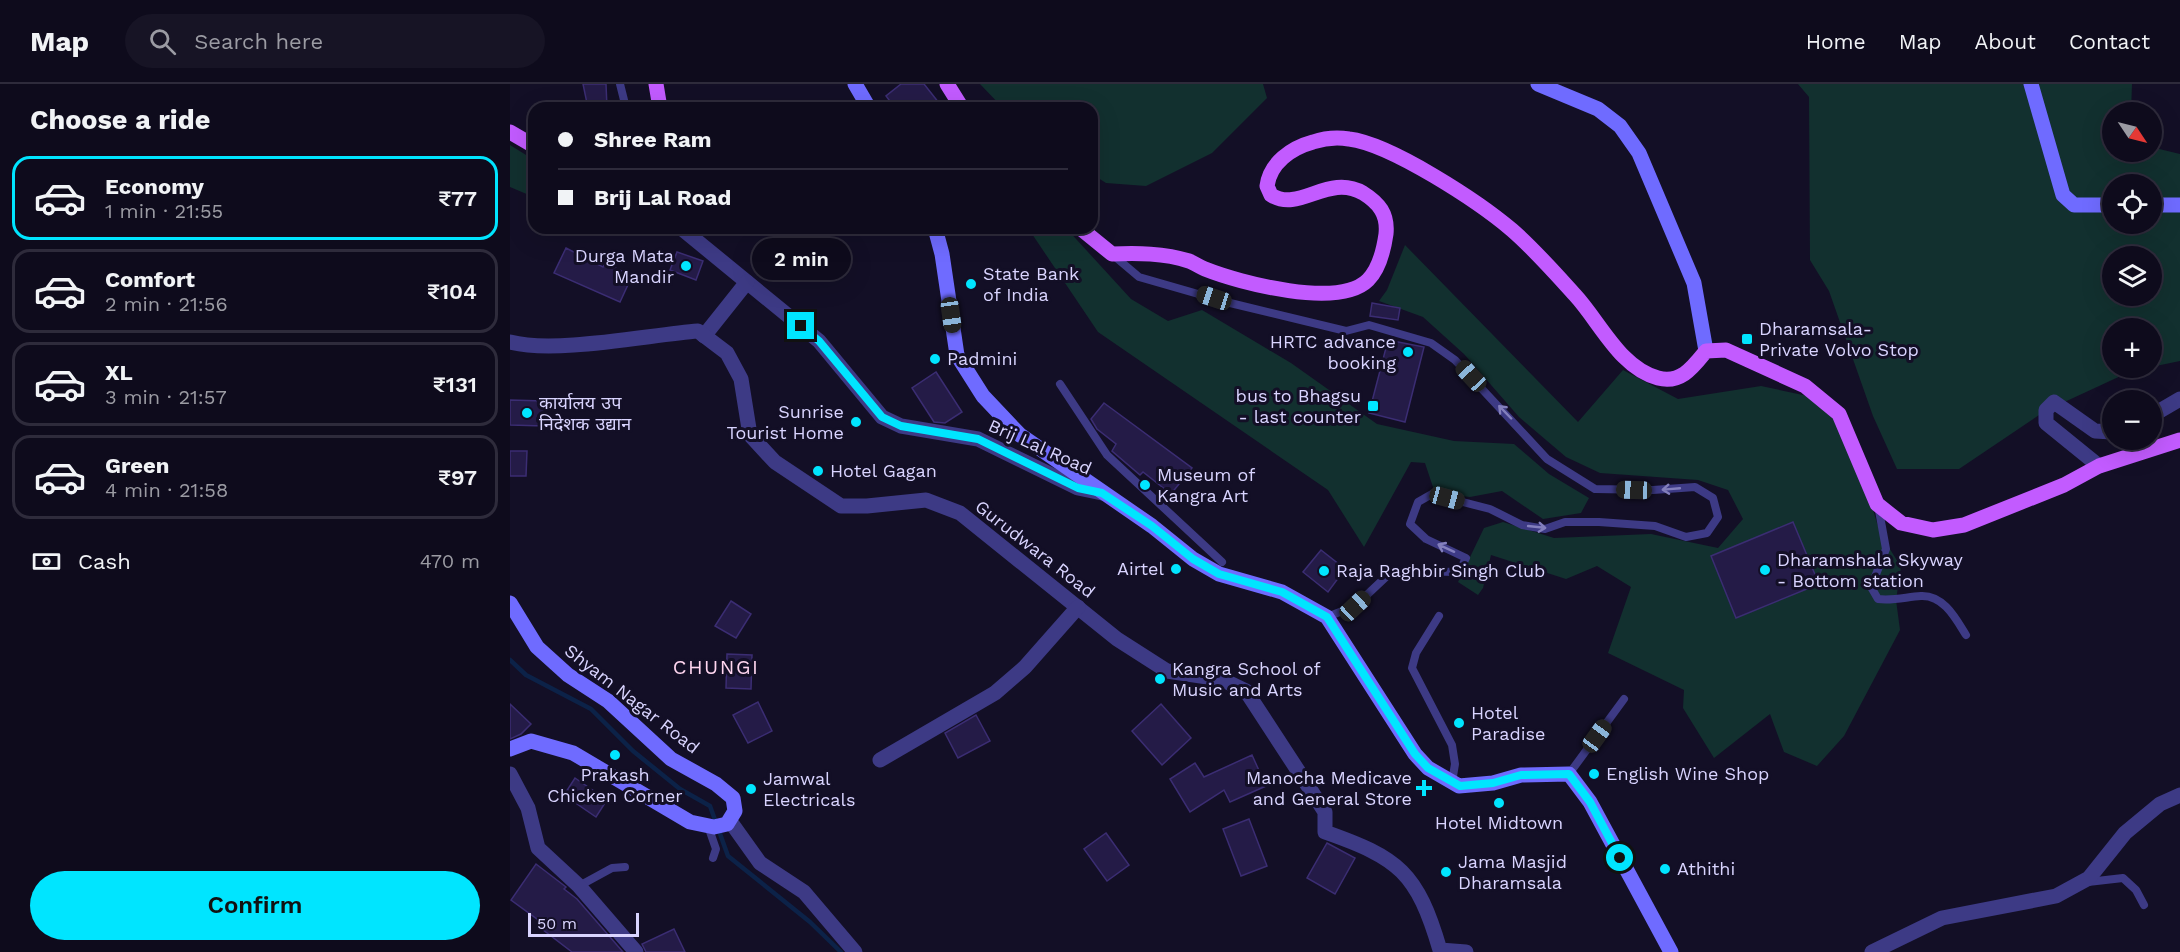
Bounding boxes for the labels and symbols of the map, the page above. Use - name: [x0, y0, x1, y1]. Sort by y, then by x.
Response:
- north arrow: [2102, 102, 2162, 162]
- callout: 2 min: [752, 239, 850, 281]
- place label: Durga Mata Mandir: [575, 245, 674, 287]
- marker: Durga Mata Mandir: [679, 259, 693, 273]
- place label: State Bank of India: [983, 263, 1079, 305]
- marker: State Bank of India: [964, 277, 978, 291]
- car: [1194, 284, 1234, 312]
- car: [940, 296, 962, 334]
- route end: [787, 312, 814, 339]
- place label: Dharamsala- Private Volvo Stop: [1759, 318, 1919, 360]
- place label: HRTC advance booking: [1270, 331, 1396, 373]
- marker: Dharamsala- Private Volvo Stop: [1740, 332, 1754, 346]
- marker: HRTC advance booking: [1401, 345, 1415, 359]
- place label: Padmini: [947, 348, 1017, 369]
- marker: Padmini: [928, 352, 942, 366]
- car: [1452, 357, 1490, 395]
- place label: bus to Bhagsu - last counter: [1236, 385, 1361, 427]
- place label: कार्यालय उप निदेशक उद्यान: [539, 392, 632, 434]
- marker: bus to Bhagsu - last counter: [1366, 399, 1380, 413]
- place label: Sunrise Tourist Home: [726, 401, 844, 443]
- one-way arrow: [1498, 405, 1512, 420]
- marker: कार्यालय उप निदेशक उद्यान: [520, 406, 534, 420]
- street label: Brij Lal Road: [985, 414, 1095, 479]
- marker: Sunrise Tourist Home: [849, 415, 863, 429]
- place label: Hotel Gagan: [830, 460, 937, 481]
- marker: Hotel Gagan: [811, 464, 825, 478]
- place label: Museum of Kangra Art: [1157, 464, 1255, 506]
- marker: Museum of Kangra Art: [1138, 478, 1152, 492]
- car: [1616, 480, 1652, 500]
- one-way arrow: [1661, 484, 1681, 495]
- car: [1427, 485, 1467, 511]
- street label: Gurudwara Road: [971, 495, 1099, 602]
- one-way arrow: [1527, 522, 1547, 533]
- one-way arrow: [1438, 542, 1456, 554]
- place label: Dharamshala Skyway - Bottom station: [1777, 549, 1963, 591]
- place label: Airtel: [1117, 558, 1164, 579]
- place label: Raja Raghbir Singh Club: [1336, 560, 1545, 581]
- marker: Airtel: [1169, 562, 1183, 576]
- marker: Dharamshala Skyway - Bottom station: [1758, 563, 1772, 577]
- marker: Raja Raghbir Singh Club: [1317, 564, 1331, 578]
- car: [1336, 587, 1374, 625]
- street label: Shyam Nagar Road: [561, 640, 704, 758]
- district label: CHUNGI: [673, 655, 759, 679]
- place label: Kangra School of Music and Arts: [1172, 658, 1321, 700]
- marker: Kangra School of Music and Arts: [1153, 672, 1167, 686]
- place label: Hotel Paradise: [1471, 702, 1545, 744]
- marker: Hotel Paradise: [1452, 716, 1466, 730]
- car: [1579, 716, 1615, 756]
- marker: Prakash Chicken Corner: [608, 748, 622, 762]
- place label: English Wine Shop: [1606, 763, 1769, 784]
- place label: Prakash Chicken Corner: [547, 764, 683, 806]
- place label: Manocha Medicave and General Store: [1246, 767, 1412, 809]
- marker: English Wine Shop: [1587, 767, 1601, 781]
- place label: Jamwal Electricals: [763, 768, 855, 810]
- marker: Manocha Medicave and General Store: [1417, 781, 1431, 795]
- marker: Jamwal Electricals: [744, 782, 758, 796]
- marker: Hotel Midtown: [1492, 796, 1506, 810]
- place label: Hotel Midtown: [1435, 812, 1563, 833]
- route start: [1606, 844, 1633, 871]
- place label: Jama Masjid Dharamsala: [1458, 851, 1567, 893]
- place label: Athithi: [1677, 858, 1735, 879]
- marker: Athithi: [1658, 862, 1672, 876]
- marker: Jama Masjid Dharamsala: [1439, 865, 1453, 879]
- scale bar: [528, 910, 639, 938]

